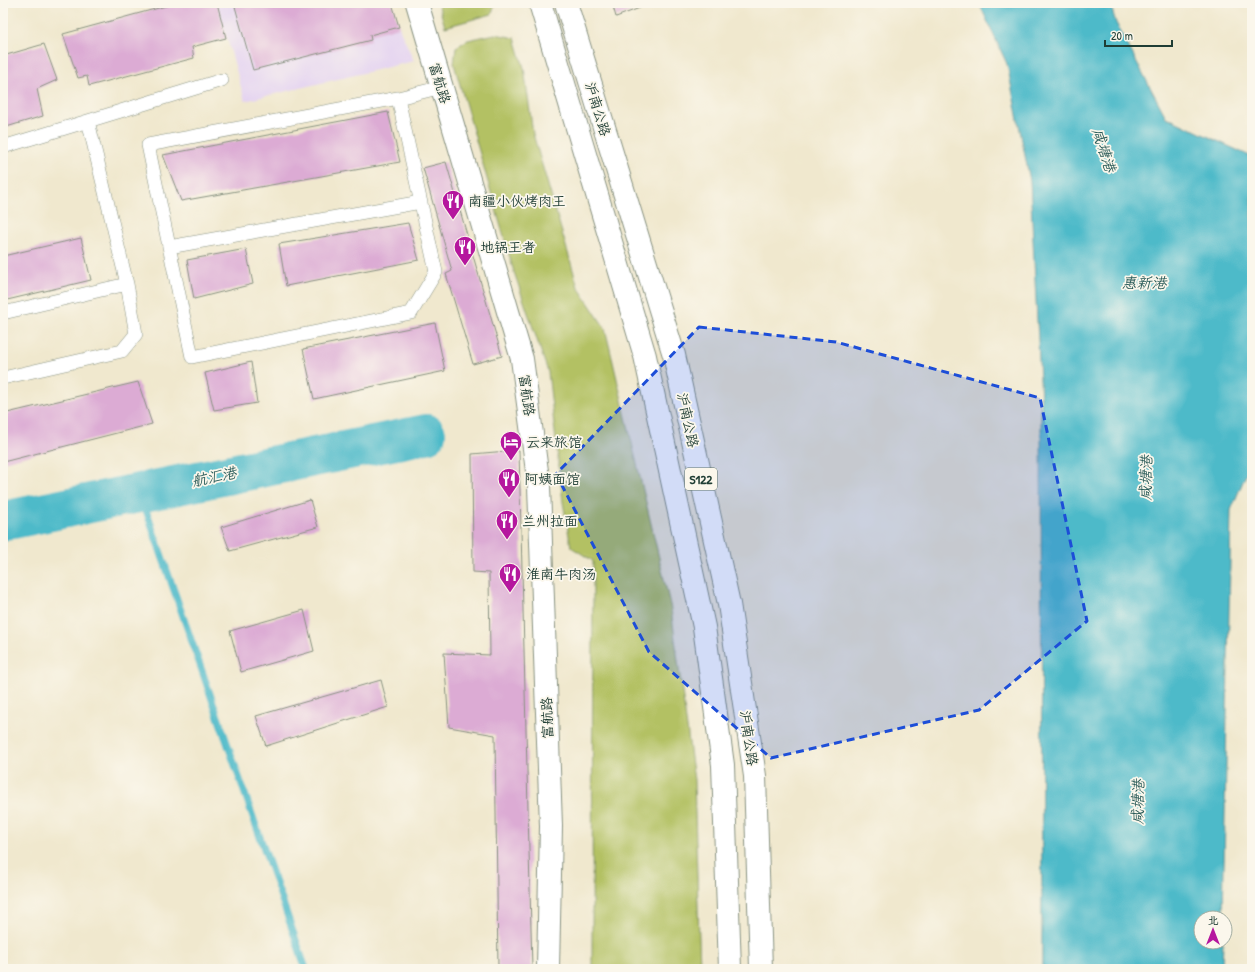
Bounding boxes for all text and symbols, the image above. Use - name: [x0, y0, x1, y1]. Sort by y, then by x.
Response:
- scale bar: [1105, 22, 1172, 48]
- text: 20 m: [1111, 27, 1133, 44]
- street label: 富航路: [425, 60, 456, 106]
- street label: 沪南公路: [581, 79, 616, 138]
- water label: 咸塘港: [1088, 125, 1122, 176]
- restaurant icon: 南疆小伙烤肉王: [440, 188, 466, 221]
- place label: 南疆小伙烤肉王: [468, 191, 566, 210]
- restaurant icon: 地锅王者: [452, 234, 478, 267]
- place label: 地锅王者: [480, 237, 536, 256]
- water label: 惠新港: [1121, 272, 1168, 293]
- street label: 富航路: [515, 373, 540, 417]
- street label: 沪南公路: [673, 391, 704, 449]
- hotel icon: 云来旅馆: [498, 429, 524, 462]
- place label: 云来旅馆: [526, 432, 582, 451]
- water label: 咸塘港: [1135, 453, 1156, 501]
- water label: 航汇港: [190, 461, 240, 491]
- restaurant icon: 阿姨面馆: [496, 466, 522, 499]
- road number: S122: [685, 468, 717, 490]
- place label: 阿姨面馆: [524, 469, 580, 488]
- restaurant icon: 兰州拉面: [494, 508, 520, 541]
- place label: 兰州拉面: [522, 511, 578, 530]
- restaurant icon: 淮南牛肉汤: [497, 561, 523, 594]
- place label: 淮南牛肉汤: [526, 564, 596, 583]
- street label: 富航路: [536, 697, 557, 739]
- street label: 沪南公路: [736, 709, 763, 767]
- water label: 咸塘港: [1127, 777, 1148, 825]
- north arrow: [1193, 910, 1233, 950]
- text: 北: [1208, 913, 1219, 927]

